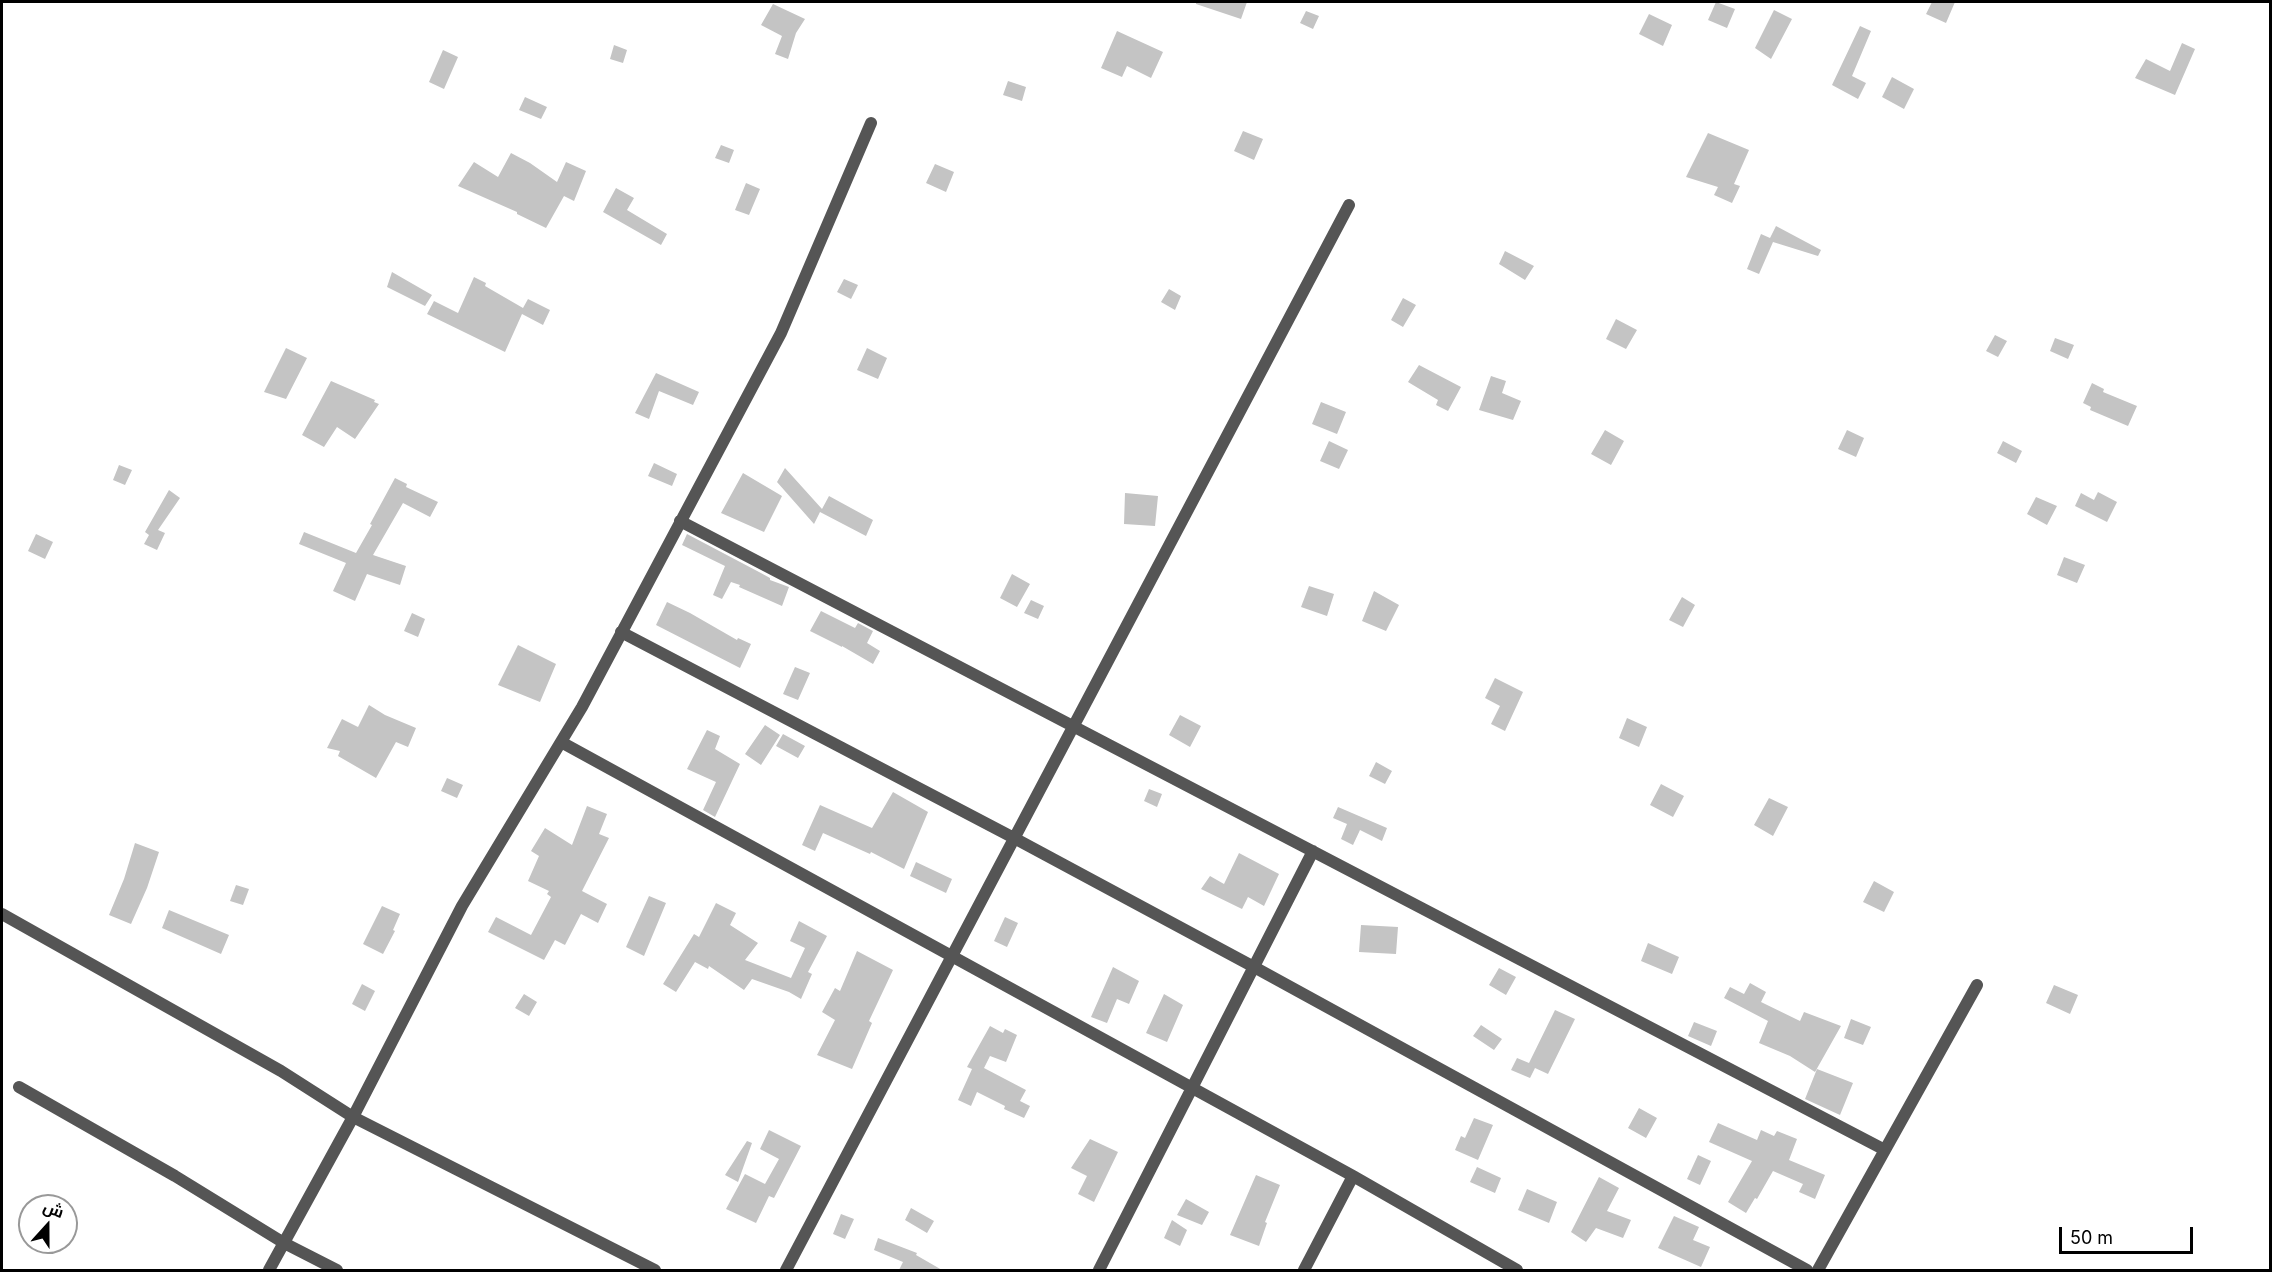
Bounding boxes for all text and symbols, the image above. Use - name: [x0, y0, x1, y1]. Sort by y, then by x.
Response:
- north arrow: [18, 1194, 78, 1254]
- text: ش: [41, 1196, 67, 1222]
- scale bar: [2062, 1215, 2196, 1253]
- text: 50 m: [2070, 1227, 2113, 1248]

